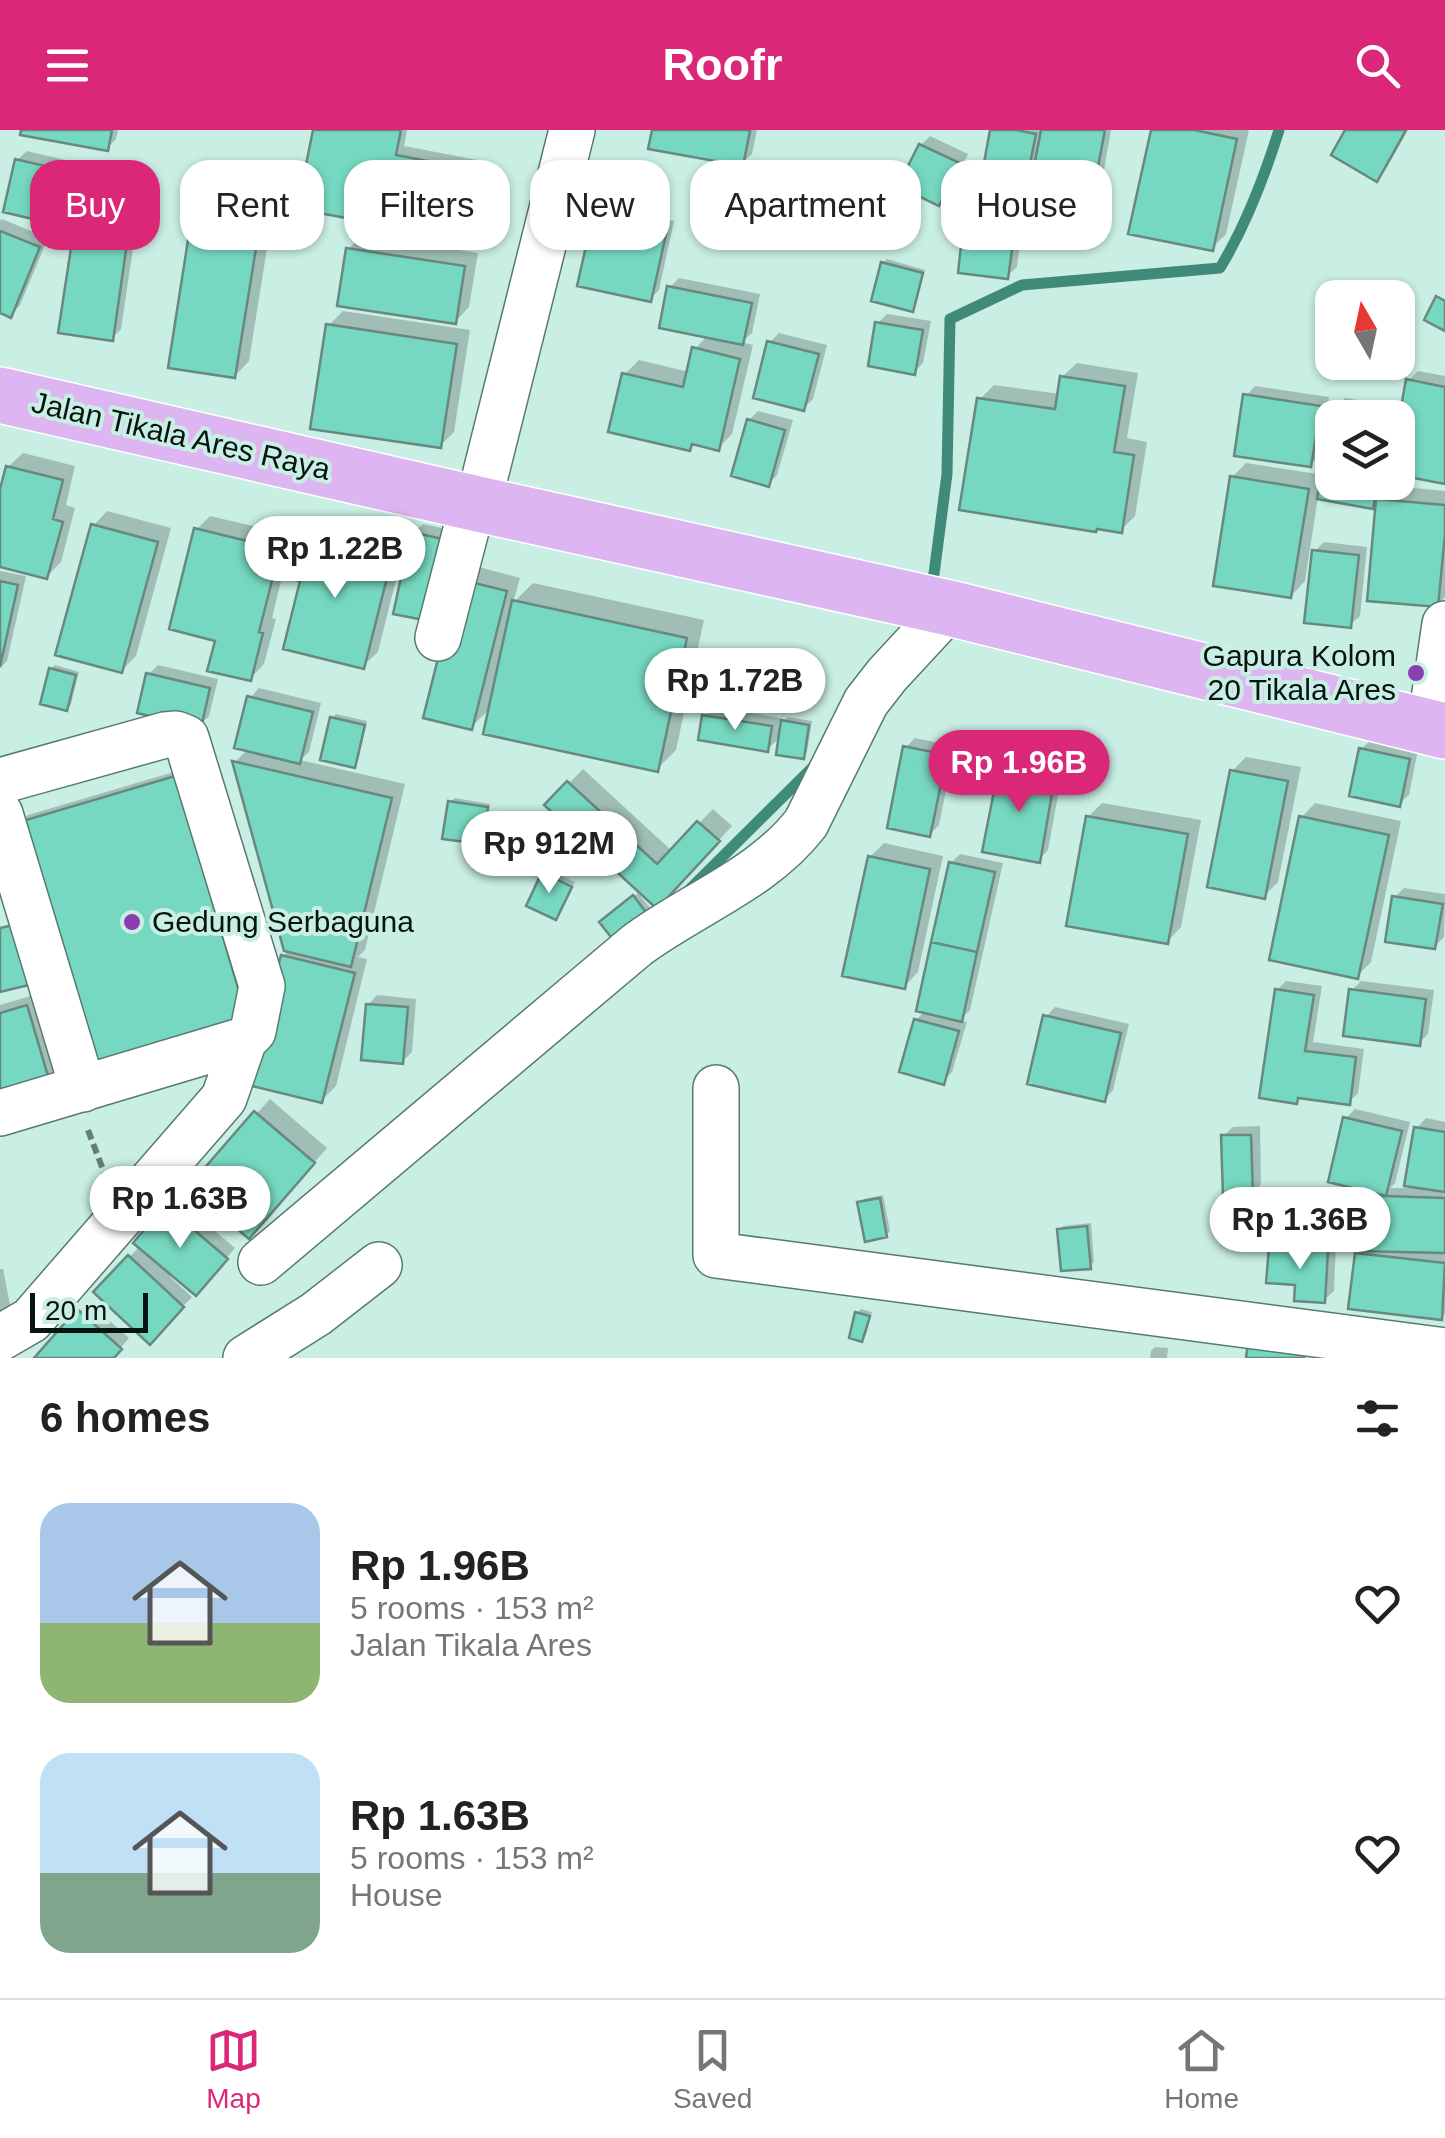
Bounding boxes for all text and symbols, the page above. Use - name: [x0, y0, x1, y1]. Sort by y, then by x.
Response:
- icon: menu: [40, 38, 95, 93]
- icon: search: [1350, 38, 1405, 93]
- text: Roofr: [663, 39, 782, 90]
- chip: Buy: [30, 160, 160, 250]
- chip: Rent: [180, 160, 324, 250]
- chip: Filters: [344, 160, 510, 250]
- chip: New: [530, 160, 670, 250]
- chip: Apartment: [690, 160, 921, 250]
- chip: House: [941, 160, 1112, 250]
- north arrow: [1315, 280, 1415, 380]
- map controls: [1315, 280, 1415, 500]
- street label: Jalan Tikala Ares Raya: [29, 385, 334, 486]
- button: layers: [1315, 400, 1415, 500]
- pin: Rp 1.22B: [232, 516, 438, 601]
- text: Rp 1.22B: [267, 530, 403, 566]
- place label: Gapura Kolom 20 Tikala Ares: [1203, 639, 1396, 706]
- pin: Rp 1.72B: [632, 648, 838, 733]
- text: Rp 1.72B: [667, 662, 803, 698]
- marker: Gapura Kolom 20 Tikala Ares: [1405, 662, 1427, 684]
- pin: Rp 1.96B: [916, 730, 1122, 815]
- text: Rp 1.96B: [951, 744, 1087, 780]
- pin: Rp 912M: [457, 811, 641, 896]
- text: Rp 912M: [483, 825, 615, 861]
- place label: Gedung Serbaguna: [152, 905, 414, 938]
- marker: Gedung Serbaguna: [121, 911, 143, 933]
- pin: Rp 1.63B: [77, 1166, 283, 1251]
- text: Rp 1.63B: [112, 1180, 248, 1216]
- pin: Rp 1.36B: [1197, 1187, 1403, 1272]
- text: Rp 1.36B: [1232, 1201, 1368, 1237]
- scale bar: [30, 1288, 148, 1332]
- text: 20 m: [45, 1295, 107, 1326]
- icon: filters: [1350, 1391, 1405, 1446]
- text: 6 homes: [40, 1394, 210, 1441]
- text: Rp 1.96B: [350, 1542, 530, 1589]
- icon: home: [120, 1543, 240, 1663]
- icon: heart: [1350, 1576, 1405, 1631]
- text: 5 rooms · 153 m²: [350, 1590, 594, 1626]
- text: Jalan Tikala Ares: [350, 1627, 592, 1663]
- text: Rp 1.63B: [350, 1792, 530, 1839]
- icon: home: [120, 1793, 240, 1913]
- icon: heart: [1350, 1826, 1405, 1881]
- text: 5 rooms · 153 m²: [350, 1840, 594, 1876]
- text: House: [350, 1877, 443, 1913]
- tab: Map: [206, 2023, 261, 2115]
- tab: Saved: [673, 2023, 752, 2115]
- tab: Home: [1164, 2023, 1239, 2115]

